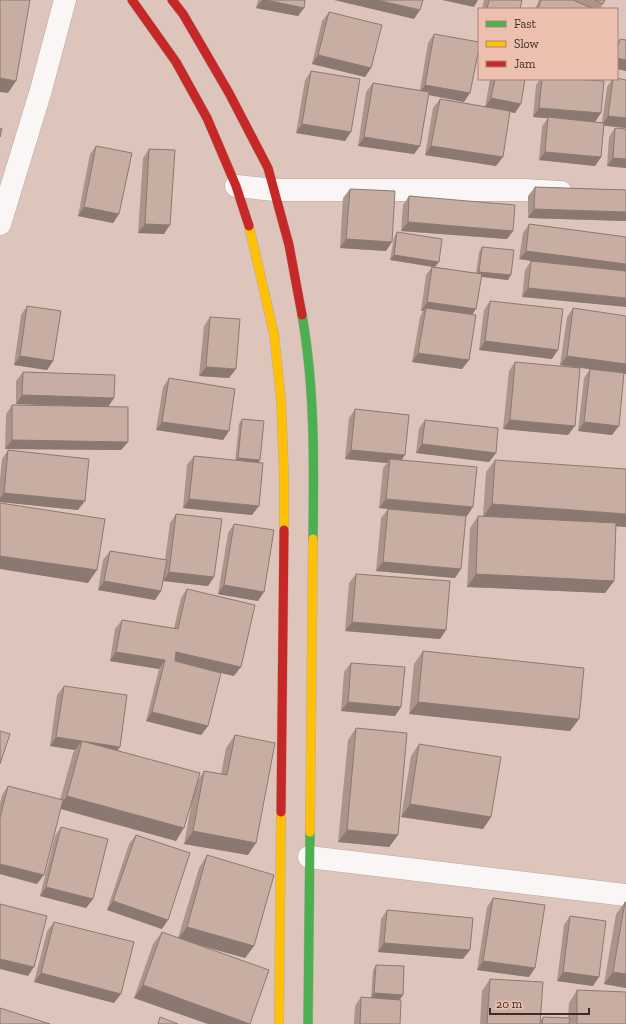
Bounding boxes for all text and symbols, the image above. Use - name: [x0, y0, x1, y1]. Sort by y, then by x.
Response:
- legend: [478, 8, 618, 80]
- text: Fast: [514, 17, 537, 31]
- text: Slow: [514, 37, 540, 51]
- text: Jam: [514, 57, 536, 71]
- scale bar: [490, 990, 589, 1016]
- text: 20 m: [496, 997, 523, 1011]

